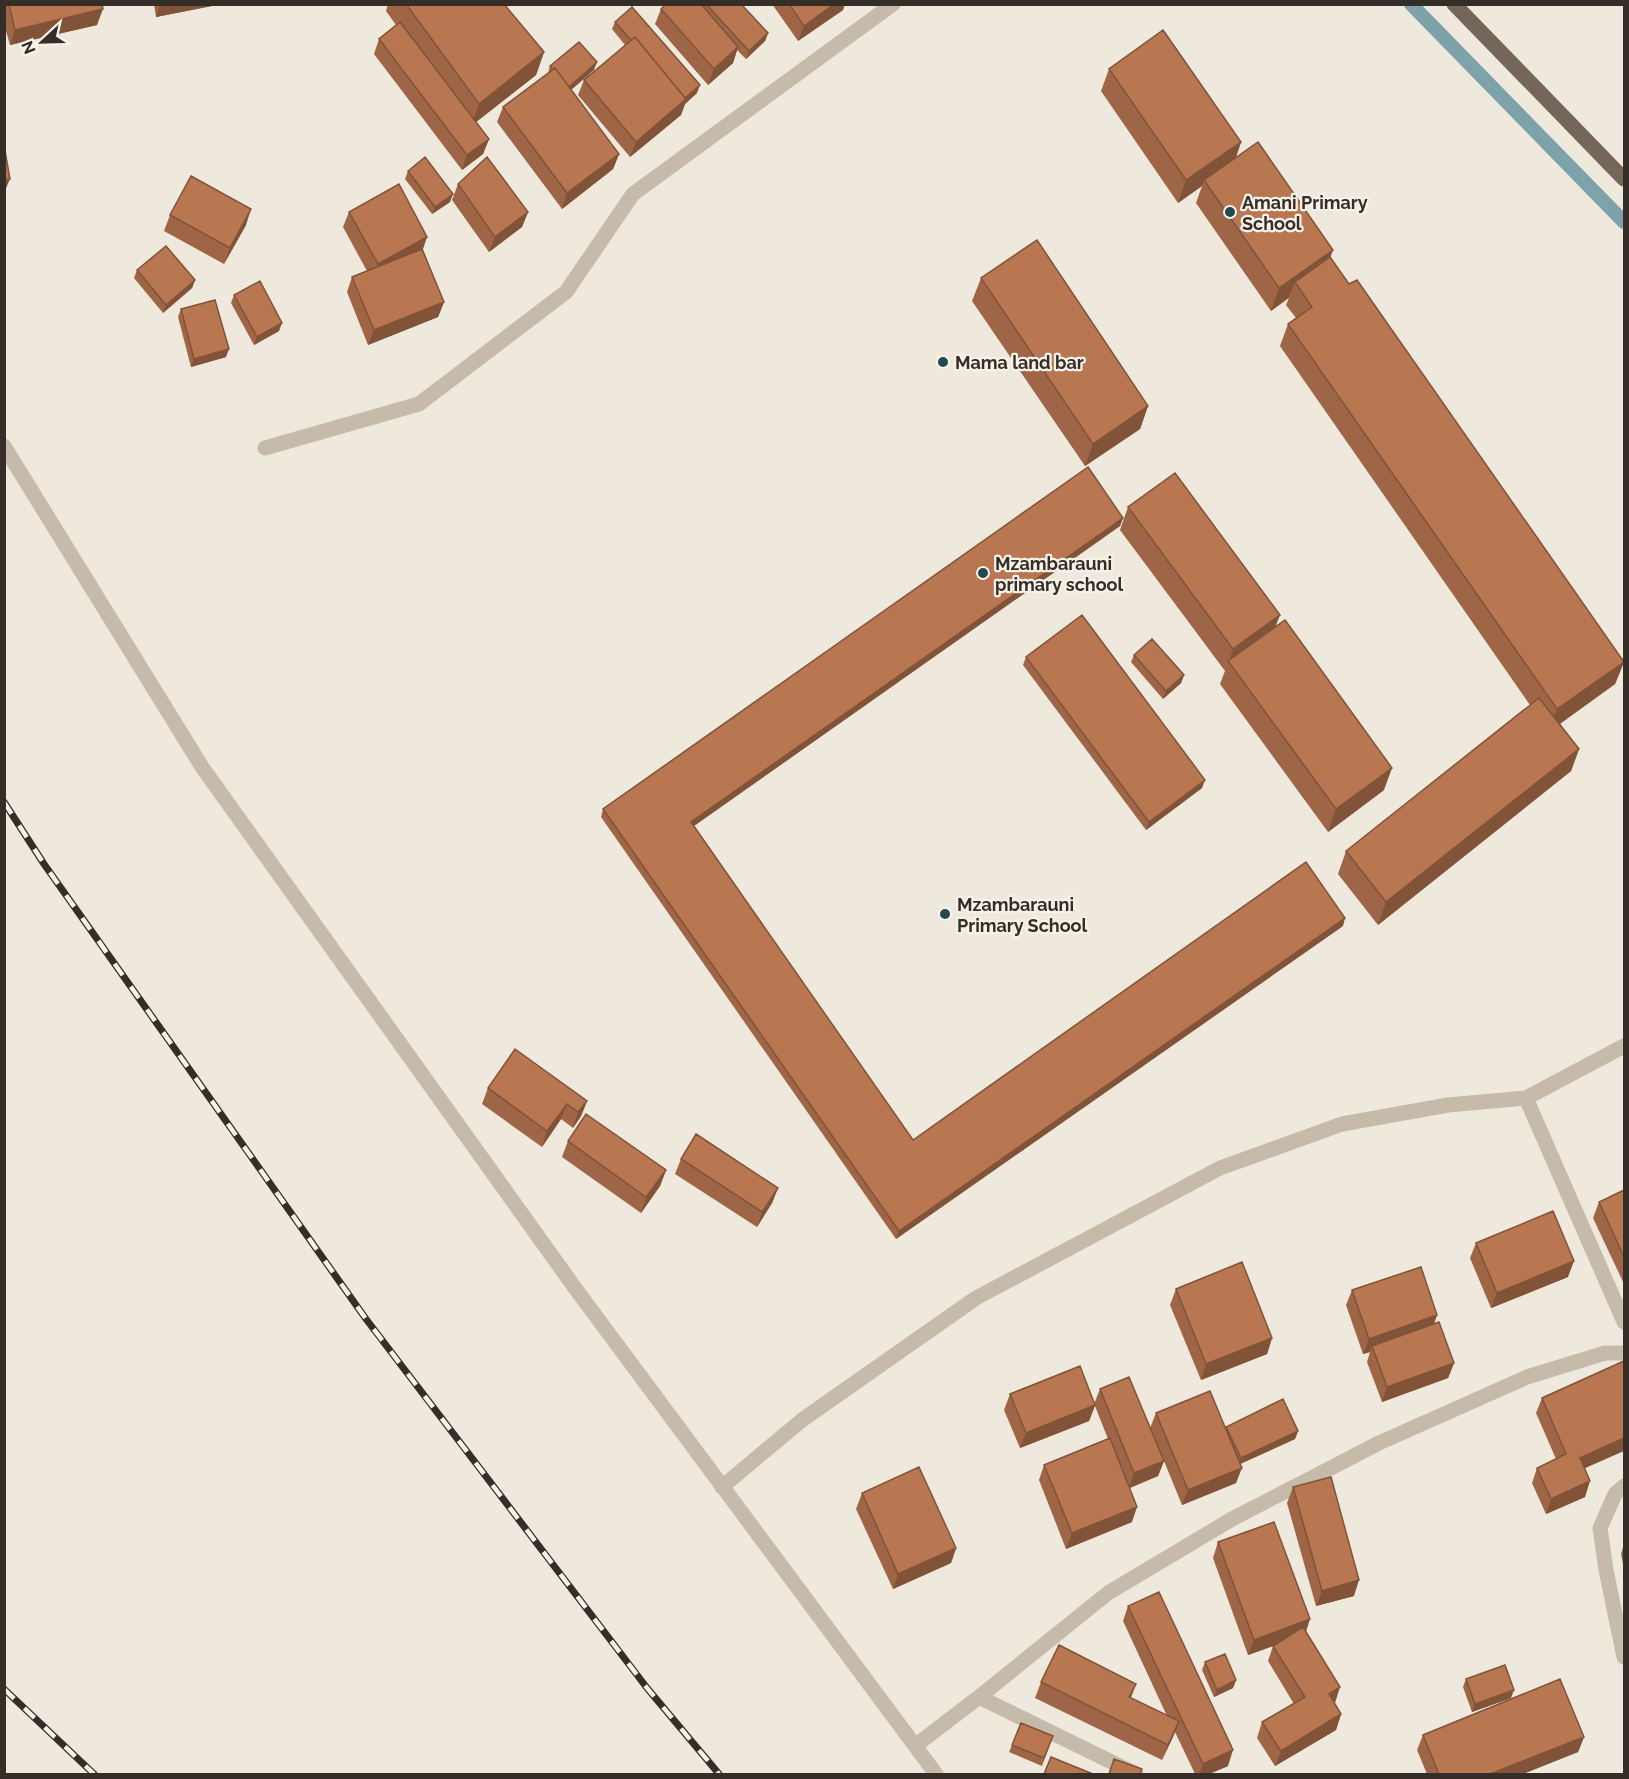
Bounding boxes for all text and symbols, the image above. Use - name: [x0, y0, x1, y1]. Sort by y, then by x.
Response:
- north arrow: [12, 12, 72, 72]
- text: N: [17, 38, 40, 57]
- place label: Amani Primary School: [1242, 192, 1368, 234]
- marker: Amani Primary School: [1223, 205, 1237, 219]
- place label: Mama land bar: [955, 352, 1084, 373]
- marker: Mama land bar: [936, 355, 950, 369]
- place label: Mzambarauni primary school: [995, 553, 1124, 595]
- marker: Mzambarauni primary school: [976, 566, 990, 580]
- place label: Mzambarauni Primary School: [957, 894, 1087, 936]
- marker: Mzambarauni Primary School: [938, 907, 952, 921]

